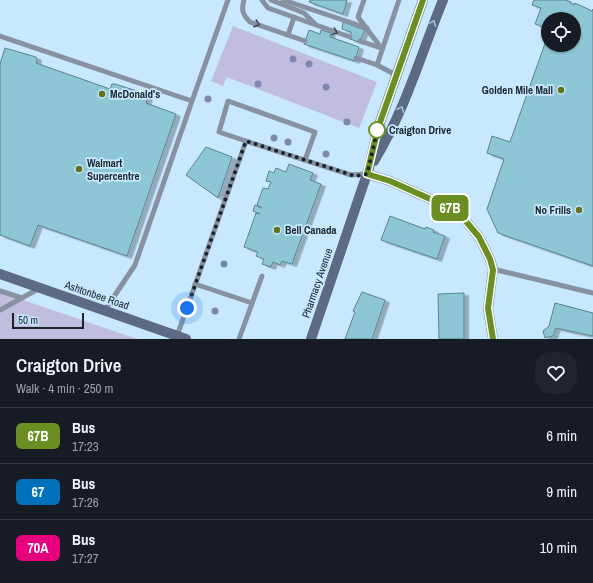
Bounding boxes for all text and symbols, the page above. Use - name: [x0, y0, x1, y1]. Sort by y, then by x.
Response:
- map controls: [541, 12, 581, 52]
- button: locate: [541, 12, 581, 52]
- one-way arrow: [254, 19, 261, 28]
- one-way arrow: [429, 20, 437, 27]
- one-way arrow: [331, 27, 338, 35]
- place label: Golden Mile Mall: [482, 83, 553, 97]
- marker: Golden Mile Mall: [556, 85, 566, 95]
- place label: McDonald's: [110, 87, 160, 101]
- marker: McDonald's: [97, 89, 107, 99]
- one-way arrow: [397, 106, 405, 113]
- marker: Craigton Drive: [368, 121, 386, 139]
- place label: Craigton Drive: [389, 123, 451, 137]
- place label: Walmart Supercentre: [87, 156, 140, 183]
- marker: Walmart Supercentre: [74, 164, 84, 174]
- line badge: 67B: [427, 195, 473, 221]
- text: 67B: [439, 199, 461, 217]
- place label: No Frills: [535, 203, 571, 217]
- marker: No Frills: [574, 205, 584, 215]
- place label: Bell Canada: [285, 223, 337, 237]
- marker: Bell Canada: [272, 225, 282, 235]
- street label: Pharmacy Avenue: [298, 246, 336, 320]
- street label: Ashtonbee Road: [62, 277, 131, 313]
- your location: [177, 298, 197, 318]
- scale bar: [12, 311, 84, 330]
- text: 50 m: [18, 313, 38, 327]
- text: Craigton Drive: [16, 352, 121, 378]
- button: heart: [535, 352, 577, 394]
- text: Walk · 4 min · 250 m: [16, 380, 113, 397]
- text: Bus: [72, 417, 95, 438]
- text: 6 min: [546, 425, 577, 446]
- text: 67B: [27, 427, 49, 445]
- text: 17:23: [72, 438, 99, 455]
- text: Bus: [72, 473, 95, 494]
- text: 9 min: [546, 481, 577, 502]
- text: 67: [32, 483, 44, 501]
- text: 17:26: [72, 494, 99, 511]
- text: Bus: [72, 529, 95, 550]
- text: 10 min: [539, 537, 577, 558]
- text: 70A: [27, 539, 49, 557]
- text: 17:27: [72, 550, 99, 567]

